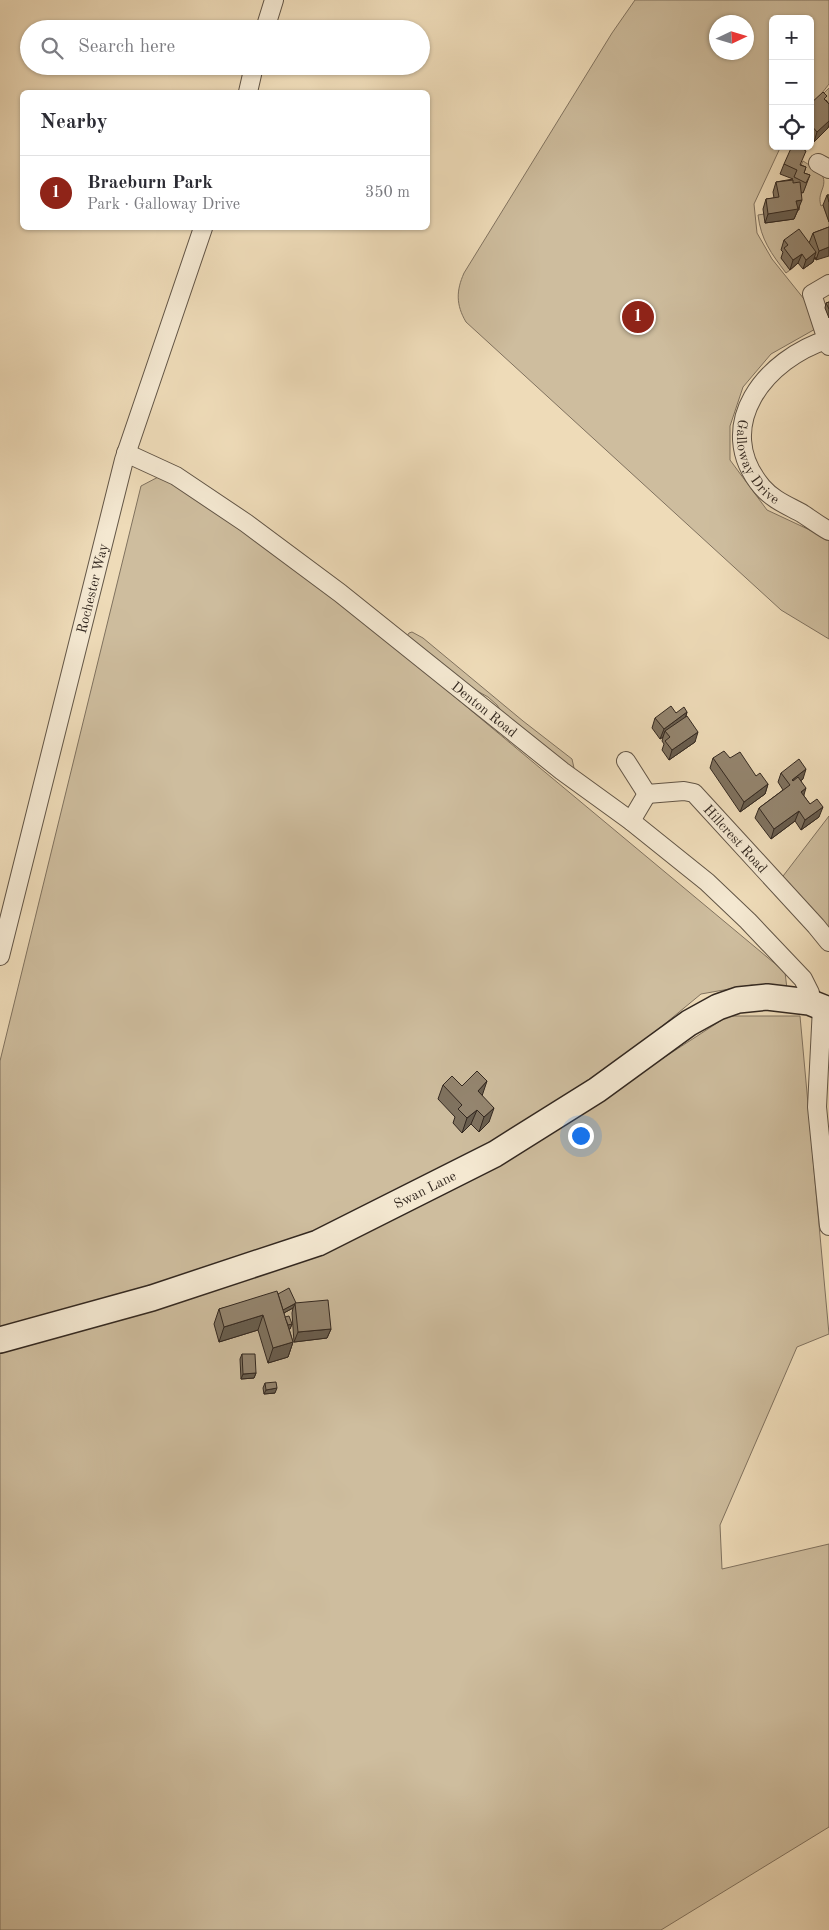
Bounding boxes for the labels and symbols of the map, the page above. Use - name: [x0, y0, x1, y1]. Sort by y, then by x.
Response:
- north arrow: [709, 15, 754, 60]
- pin: 1: [622, 298, 654, 336]
- street label: Galloway Drive: [734, 418, 781, 507]
- street label: Rochester Way: [75, 542, 111, 635]
- street label: Denton Road: [449, 679, 519, 740]
- street label: Hillcrest Road: [700, 802, 769, 876]
- your location: [568, 1123, 594, 1149]
- street label: Swan Lane: [392, 1169, 459, 1212]

